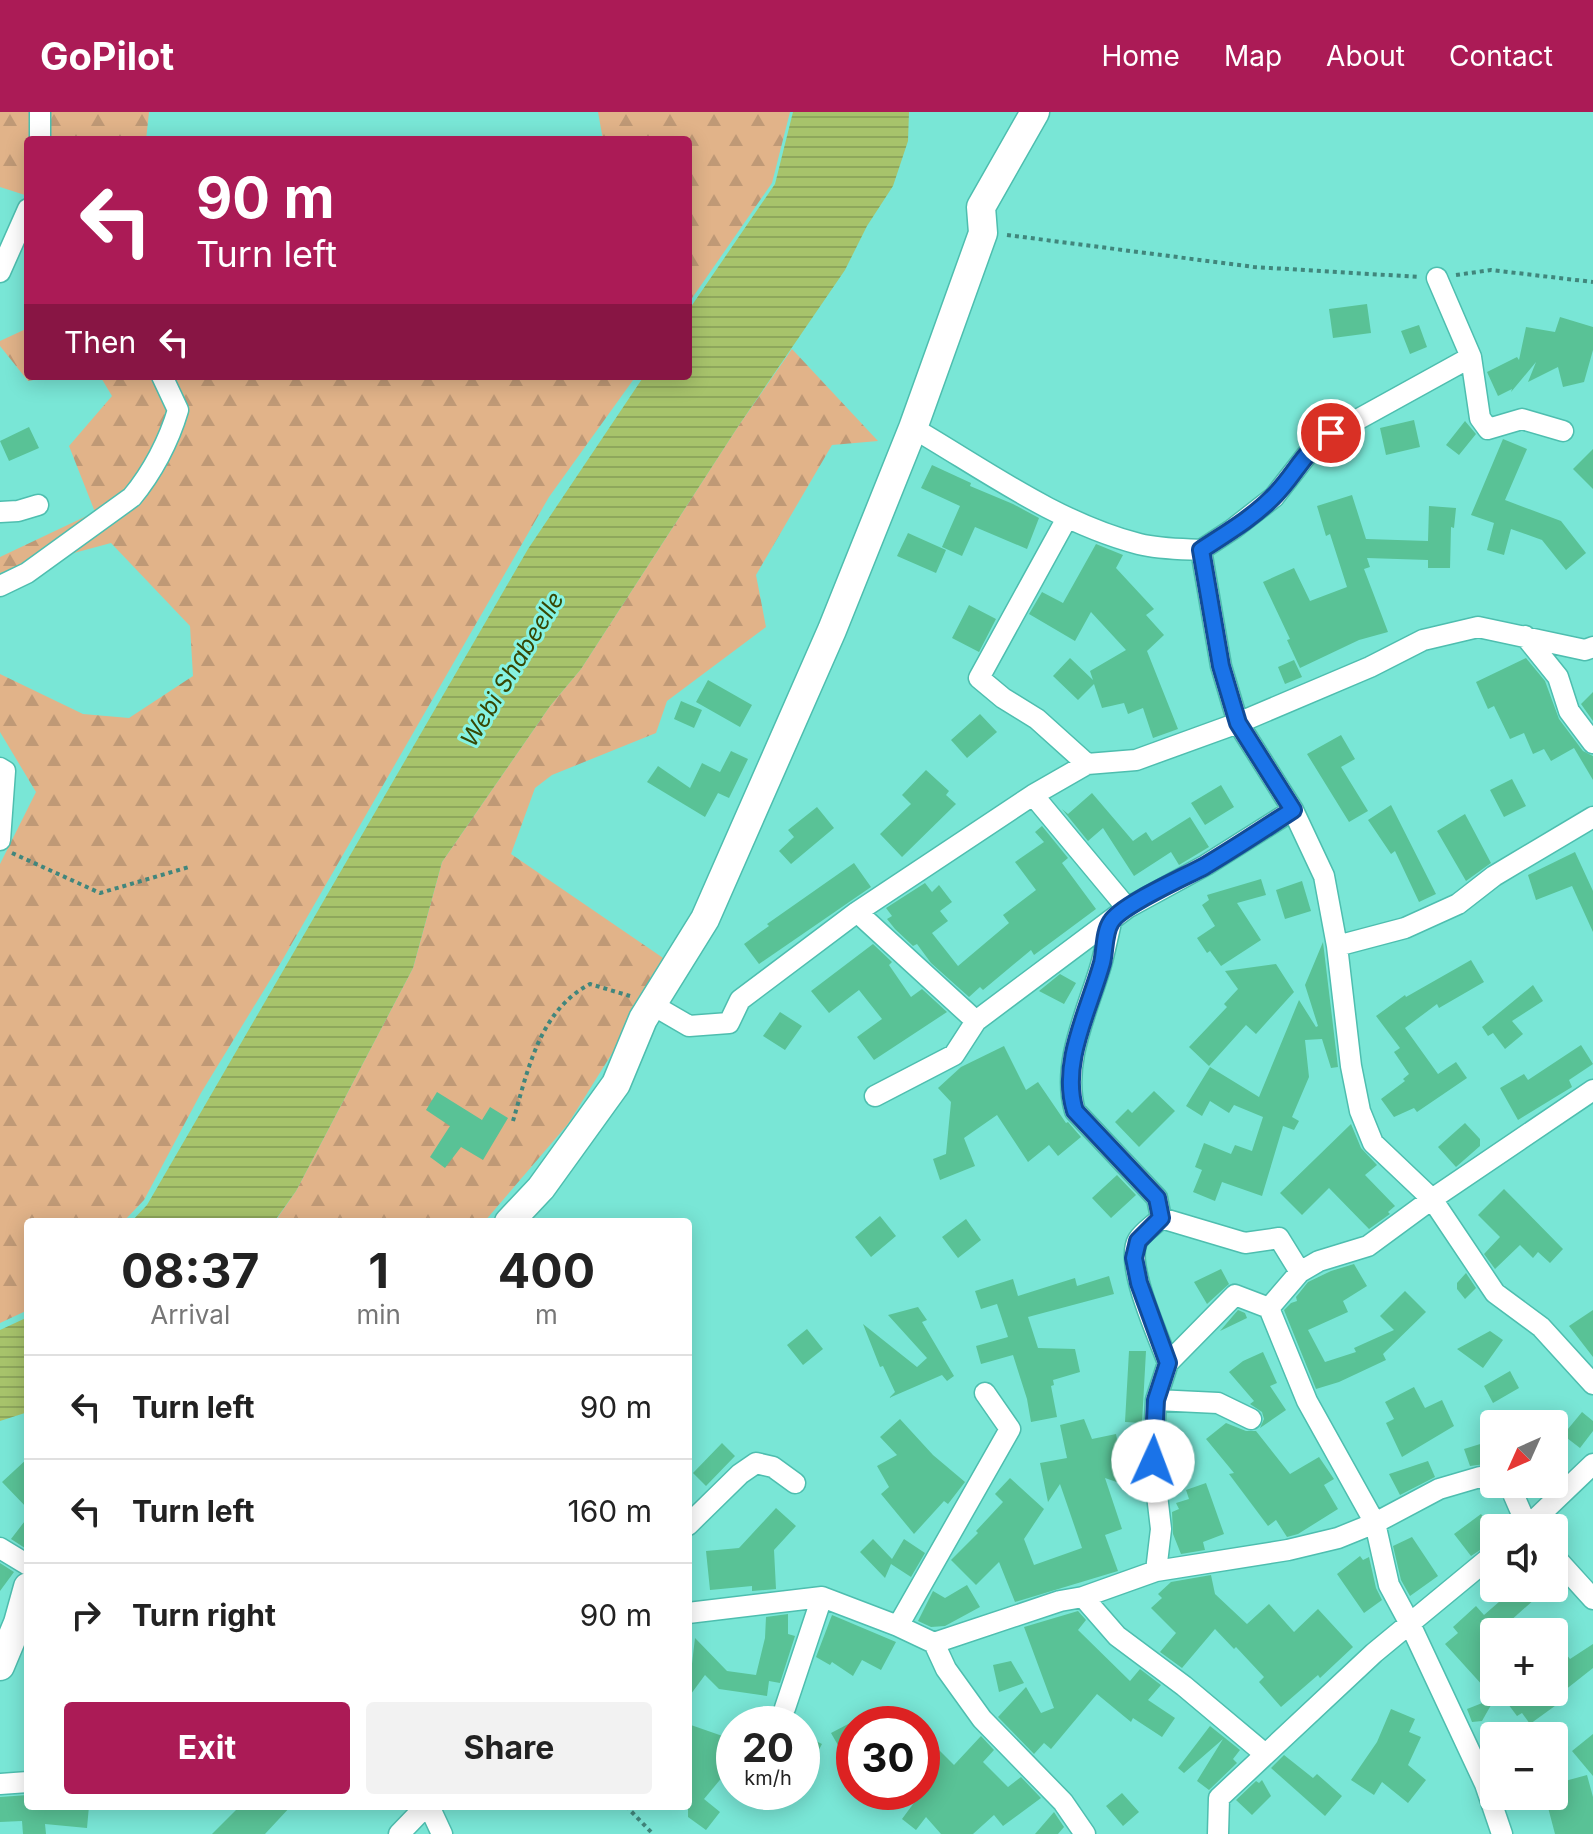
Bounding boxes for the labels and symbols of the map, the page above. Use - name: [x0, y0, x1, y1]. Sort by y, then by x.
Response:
- pin: [1297, 399, 1365, 467]
- water label: Webi Shabeelle: [454, 586, 570, 752]
- north arrow: [1480, 1410, 1568, 1498]
- position arrow: [1111, 1419, 1195, 1503]
- speed limit sign: 30: [836, 1706, 940, 1810]

